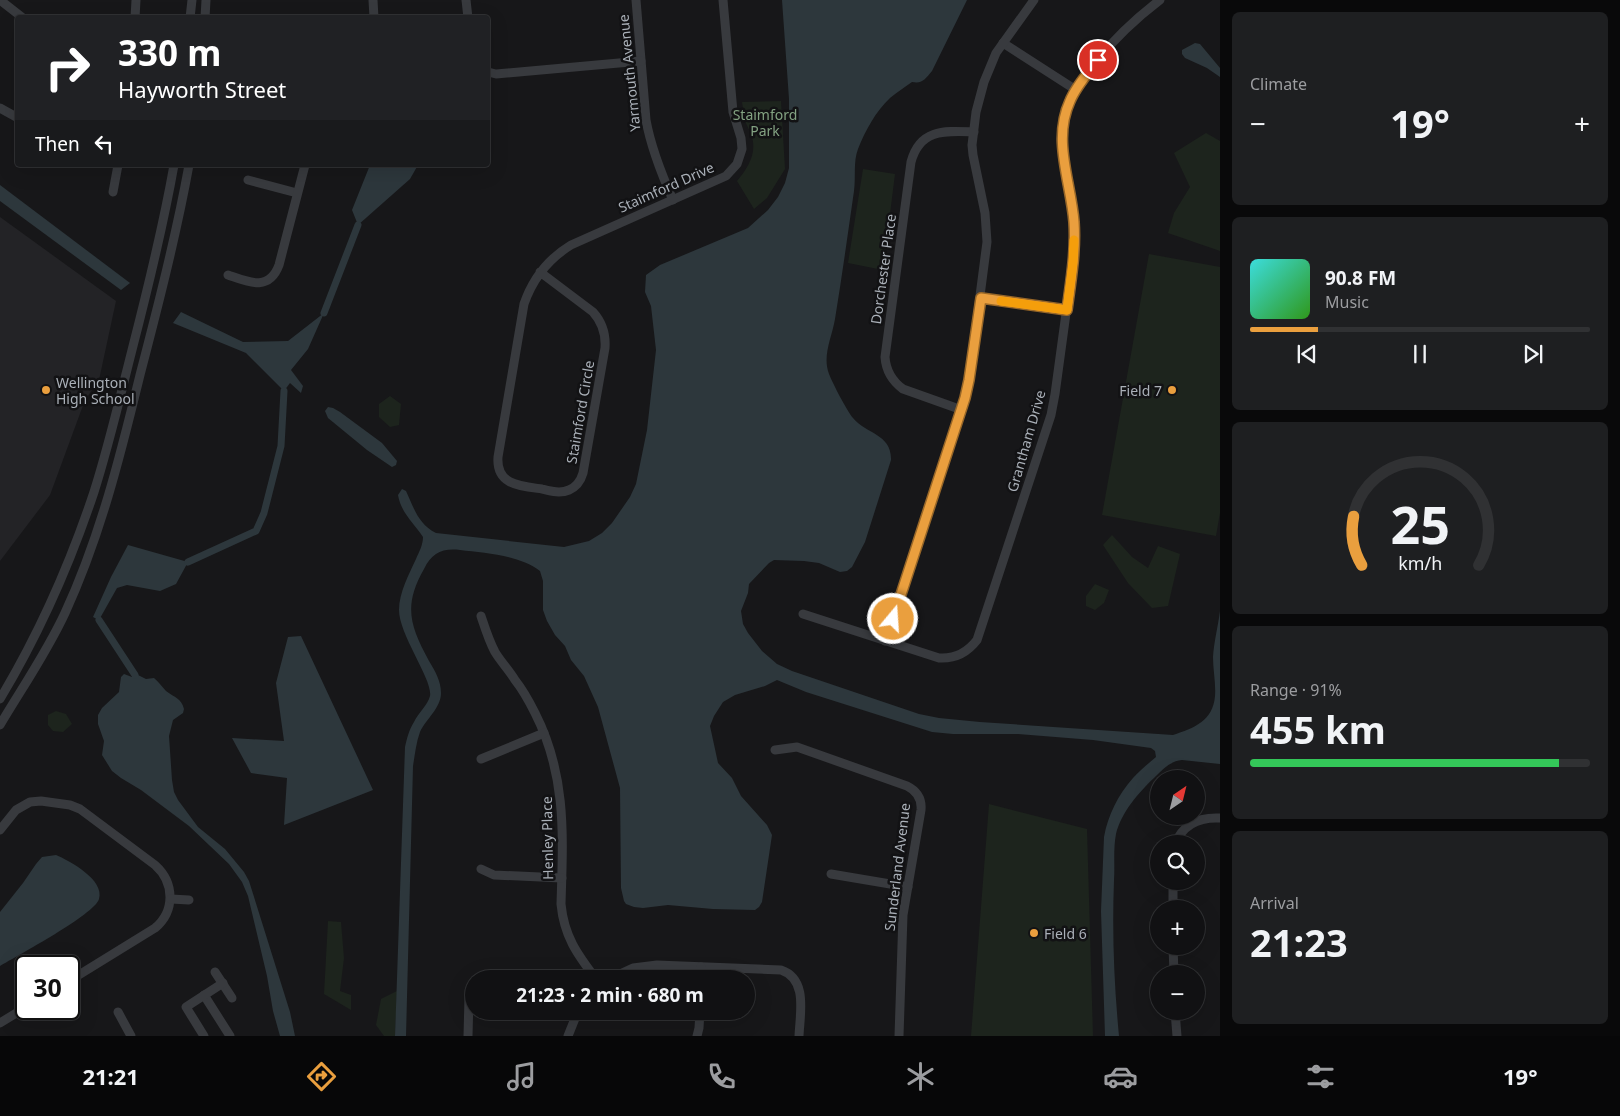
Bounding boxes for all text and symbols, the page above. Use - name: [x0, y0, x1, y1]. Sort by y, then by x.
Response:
- street label: Yarmouth Avenue: [613, 13, 645, 132]
- text: 330 m: [118, 29, 221, 76]
- icon: right: [35, 35, 100, 100]
- pin: [1077, 39, 1119, 81]
- icon: arrive: [1084, 46, 1112, 74]
- text: Climate: [1250, 73, 1307, 95]
- text: Hayworth Street: [118, 74, 286, 104]
- text: 19°: [1390, 97, 1450, 149]
- text: −: [1250, 104, 1266, 142]
- text: +: [1574, 104, 1590, 142]
- park label: Staimford Park: [733, 105, 797, 140]
- icon: left: [90, 130, 118, 158]
- text: Then: [35, 131, 80, 157]
- street label: Staimford Drive: [615, 157, 717, 217]
- street label: Dorchester Place: [866, 213, 900, 325]
- text: 90.8 FM: [1325, 265, 1396, 291]
- text: Music: [1325, 291, 1369, 313]
- icon: previous: [1293, 340, 1321, 368]
- icon: pause: [1406, 340, 1434, 368]
- icon: next: [1519, 340, 1547, 368]
- street label: Staimford Circle: [562, 359, 598, 465]
- place label: Wellington High School: [56, 373, 135, 408]
- place label: Field 7: [1119, 381, 1162, 400]
- marker: Wellington High School: [40, 384, 52, 396]
- marker: Field 7: [1166, 384, 1178, 396]
- street label: Grantham Drive: [1002, 388, 1050, 494]
- text: 25: [1390, 488, 1450, 559]
- text: km/h: [1398, 551, 1442, 575]
- position arrow: [866, 592, 918, 644]
- text: Range · 91%: [1250, 679, 1342, 701]
- text: 455 km: [1250, 703, 1386, 755]
- north arrow: [1150, 770, 1205, 825]
- map controls: [1150, 770, 1205, 1020]
- street label: Henley Place: [537, 796, 557, 880]
- street label: Sunderland Avenue: [880, 802, 914, 932]
- button: search: [1150, 835, 1205, 890]
- text: Arrival: [1250, 892, 1299, 914]
- button: +: [1150, 900, 1205, 955]
- text: 21:23: [1250, 916, 1348, 968]
- place label: Field 6: [1044, 924, 1087, 943]
- marker: Field 6: [1028, 927, 1040, 939]
- speed limit sign: 30: [15, 955, 80, 1020]
- button: −: [1150, 965, 1205, 1020]
- text: 21:23 · 2 min · 680 m: [516, 982, 704, 1008]
- icon: directions: [304, 1059, 339, 1094]
- icon: music: [504, 1059, 539, 1094]
- icon: phone: [704, 1059, 739, 1094]
- icon: climate: [903, 1059, 938, 1094]
- icon: car: [1103, 1059, 1138, 1094]
- icon: filters: [1303, 1059, 1338, 1094]
- text: 21:21: [82, 1061, 139, 1091]
- text: 19°: [1503, 1061, 1537, 1091]

